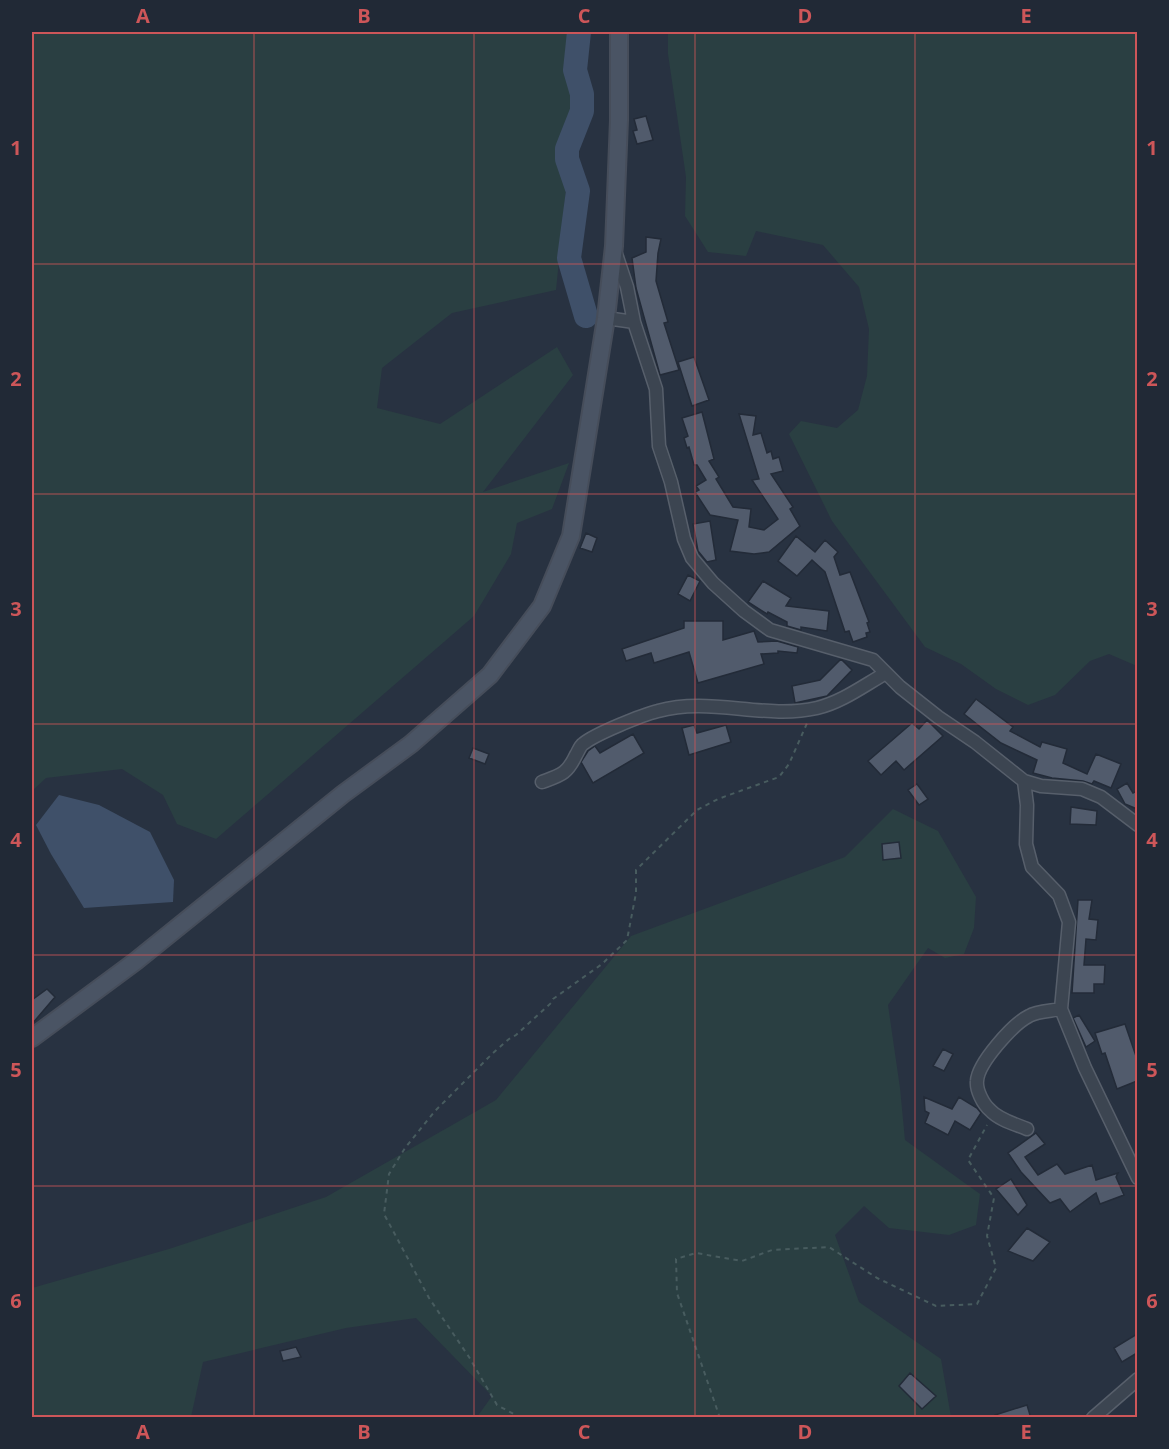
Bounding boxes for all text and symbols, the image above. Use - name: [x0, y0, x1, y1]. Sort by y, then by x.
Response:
- text: A: [136, 2, 150, 29]
- text: B: [357, 2, 371, 29]
- text: C: [578, 2, 591, 29]
- text: D: [798, 2, 812, 29]
- text: E: [1020, 2, 1032, 29]
- text: 1: [10, 134, 22, 161]
- text: 1: [1146, 134, 1158, 161]
- text: 2: [10, 365, 22, 392]
- text: 2: [1146, 365, 1158, 392]
- text: 3: [10, 595, 22, 622]
- text: 3: [1146, 595, 1158, 622]
- text: 4: [10, 826, 22, 853]
- text: 4: [1146, 826, 1158, 853]
- text: 5: [10, 1056, 22, 1083]
- text: 5: [1146, 1056, 1158, 1083]
- text: 6: [10, 1287, 22, 1314]
- text: 6: [1146, 1287, 1158, 1314]
- text: A: [136, 1418, 150, 1445]
- text: B: [357, 1418, 371, 1445]
- text: C: [578, 1418, 591, 1445]
- text: D: [798, 1418, 812, 1445]
- text: E: [1020, 1418, 1032, 1445]

